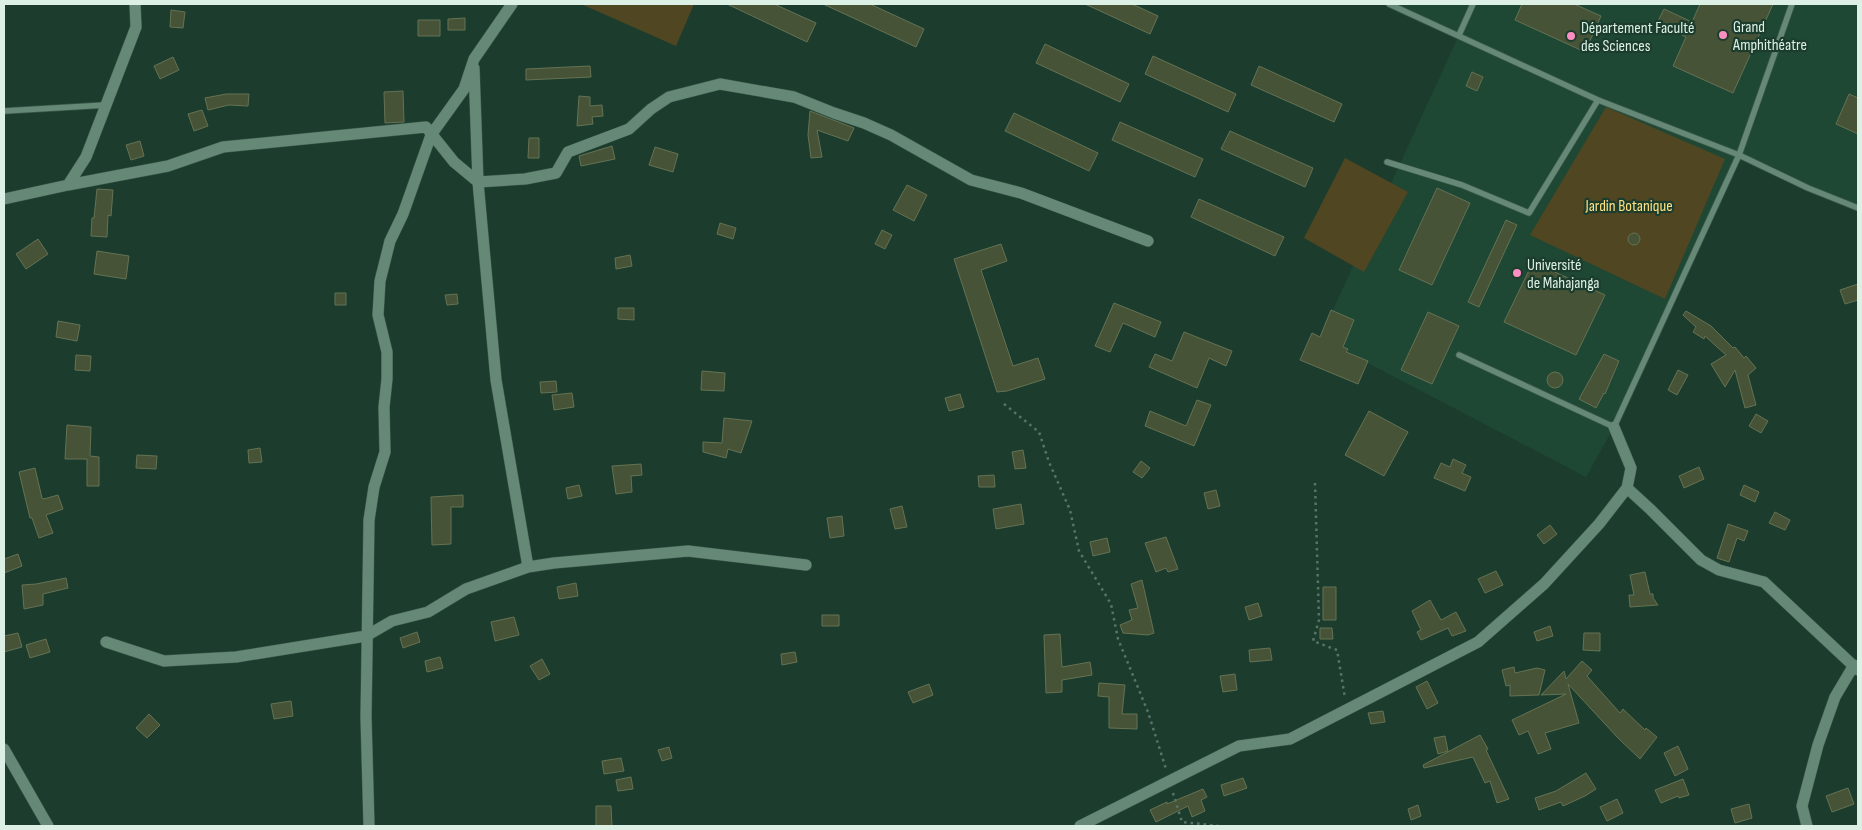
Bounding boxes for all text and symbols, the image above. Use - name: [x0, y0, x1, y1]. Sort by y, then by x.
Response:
- place label: Grand Amphithéatre: [1732, 18, 1807, 55]
- place label: Département Faculté des Sciences: [1581, 19, 1694, 56]
- marker: Grand Amphithéatre: [1717, 29, 1729, 41]
- marker: Département Faculté des Sciences: [1565, 30, 1577, 42]
- park label: Jardin Botanique: [1584, 197, 1673, 216]
- place label: Université de Mahajanga: [1527, 256, 1600, 293]
- marker: Université de Mahajanga: [1511, 267, 1523, 279]

